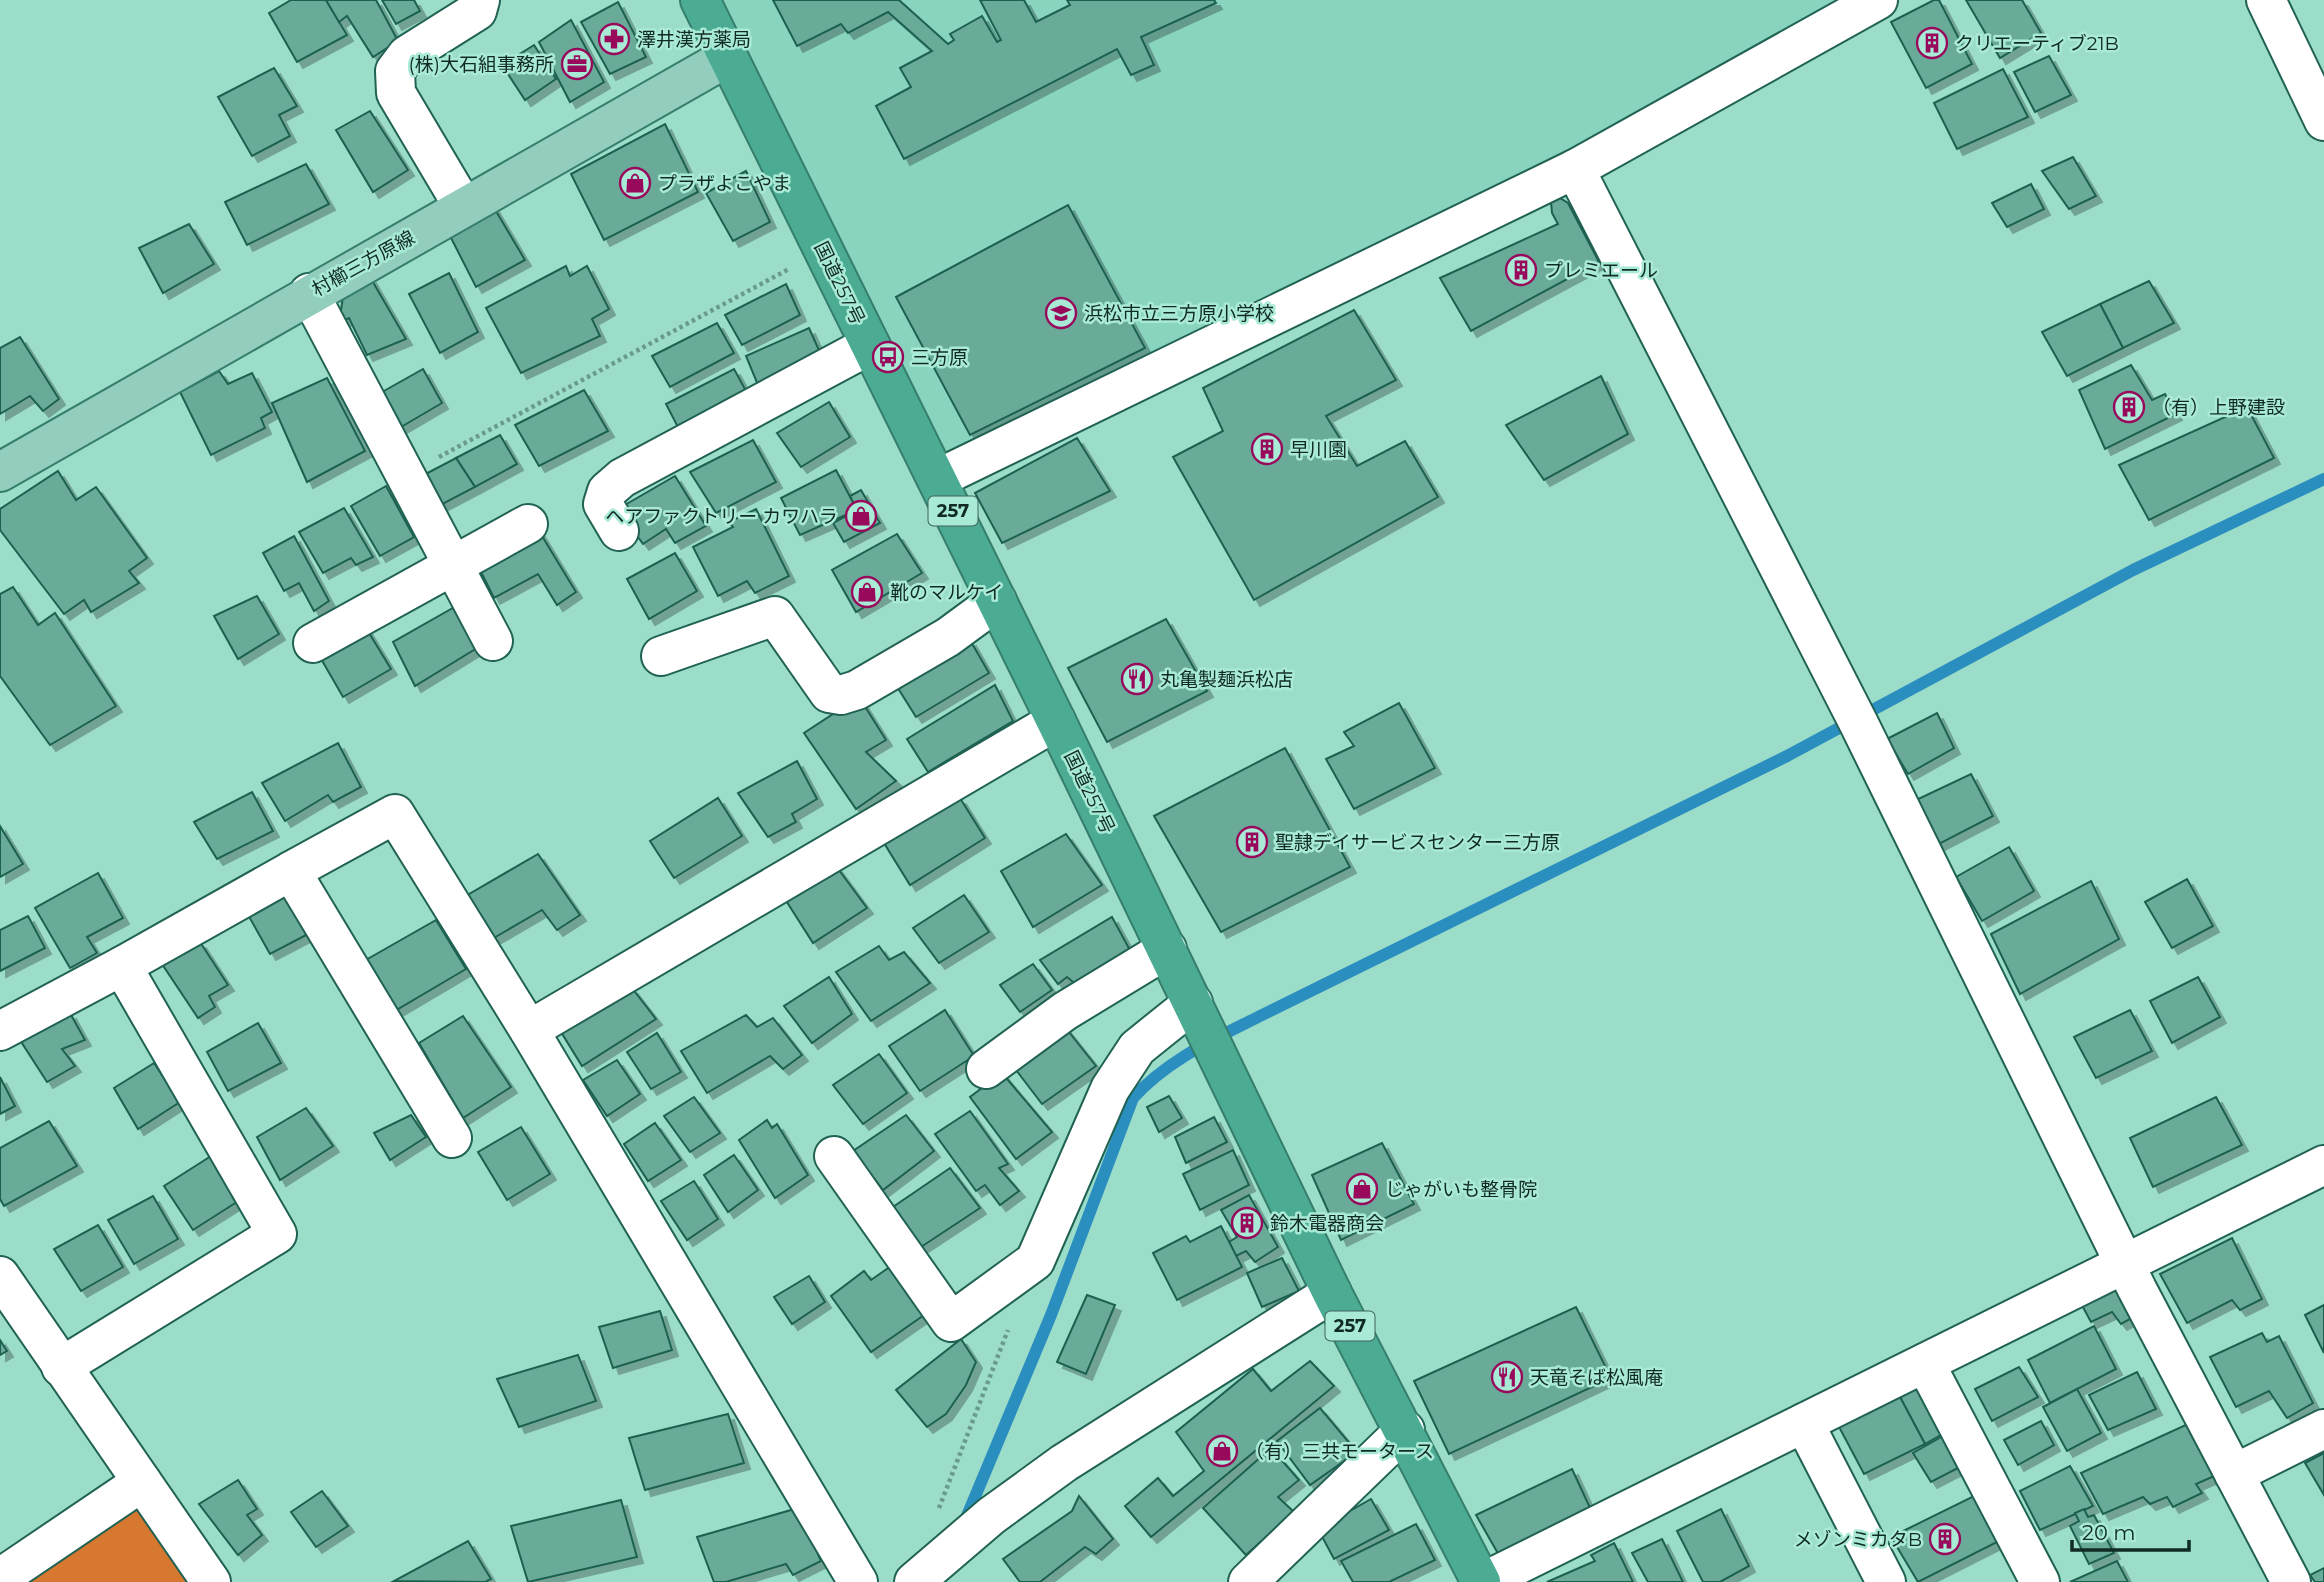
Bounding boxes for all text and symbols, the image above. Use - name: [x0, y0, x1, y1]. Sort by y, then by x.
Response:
- pharmacy icon: 澤井漢方薬局: [597, 22, 631, 56]
- building icon: クリエーティブ21B: [1915, 26, 1949, 60]
- place label: 澤井漢方薬局: [637, 28, 751, 51]
- place label: クリエーティブ21B: [1955, 32, 2119, 55]
- office icon: (株)大石組事務所: [560, 47, 594, 81]
- place label: (株)大石組事務所: [408, 53, 554, 76]
- shop icon: プラザよこやま: [618, 166, 652, 200]
- place label: プラザよこやま: [658, 172, 791, 195]
- street label: 村櫛三方原線: [308, 226, 419, 301]
- street label: 国道257号: [810, 238, 870, 328]
- building icon: プレミエール: [1504, 253, 1538, 287]
- place label: プレミエール: [1544, 259, 1658, 282]
- school or university icon: 浜松市立三方原小学校: [1044, 296, 1078, 330]
- place label: 浜松市立三方原小学校: [1084, 302, 1274, 325]
- bus stop icon: 三方原: [871, 340, 905, 374]
- place label: 三方原: [911, 346, 968, 369]
- building icon: （有）上野建設: [2112, 390, 2146, 424]
- place label: （有）上野建設: [2152, 396, 2285, 419]
- building icon: 早川園: [1250, 432, 1284, 466]
- place label: 早川園: [1290, 438, 1347, 461]
- road number: 257: [928, 496, 978, 526]
- shop icon: ヘアファクトリー カワハラ: [844, 499, 878, 533]
- place label: ヘアファクトリー カワハラ: [605, 505, 838, 528]
- shop icon: 靴のマルケイ: [850, 575, 884, 609]
- place label: 靴のマルケイ: [890, 581, 1004, 604]
- restaurant icon: 丸亀製麺浜松店: [1120, 662, 1154, 696]
- place label: 丸亀製麺浜松店: [1160, 668, 1293, 691]
- street label: 国道257号: [1060, 747, 1120, 837]
- building icon: 聖隷デイサービスセンター三方原: [1235, 825, 1269, 859]
- place label: 聖隷デイサービスセンター三方原: [1275, 831, 1560, 854]
- shop icon: じゃがいも整骨院: [1345, 1172, 1379, 1206]
- place label: じゃがいも整骨院: [1385, 1178, 1537, 1201]
- building icon: 鈴木電器商会: [1230, 1206, 1264, 1240]
- place label: 鈴木電器商会: [1270, 1212, 1384, 1235]
- road number: 257: [1326, 1311, 1374, 1340]
- restaurant icon: 天竜そば松風庵: [1490, 1360, 1524, 1394]
- place label: 天竜そば松風庵: [1530, 1366, 1663, 1389]
- shop icon: （有）三共モータース: [1205, 1434, 1239, 1468]
- place label: （有）三共モータース: [1245, 1440, 1434, 1463]
- scale bar: [2072, 1508, 2189, 1552]
- text: 20 m: [2082, 1520, 2136, 1545]
- building icon: メゾンミカタB: [1928, 1522, 1962, 1556]
- place label: メゾンミカタB: [1794, 1528, 1922, 1551]

